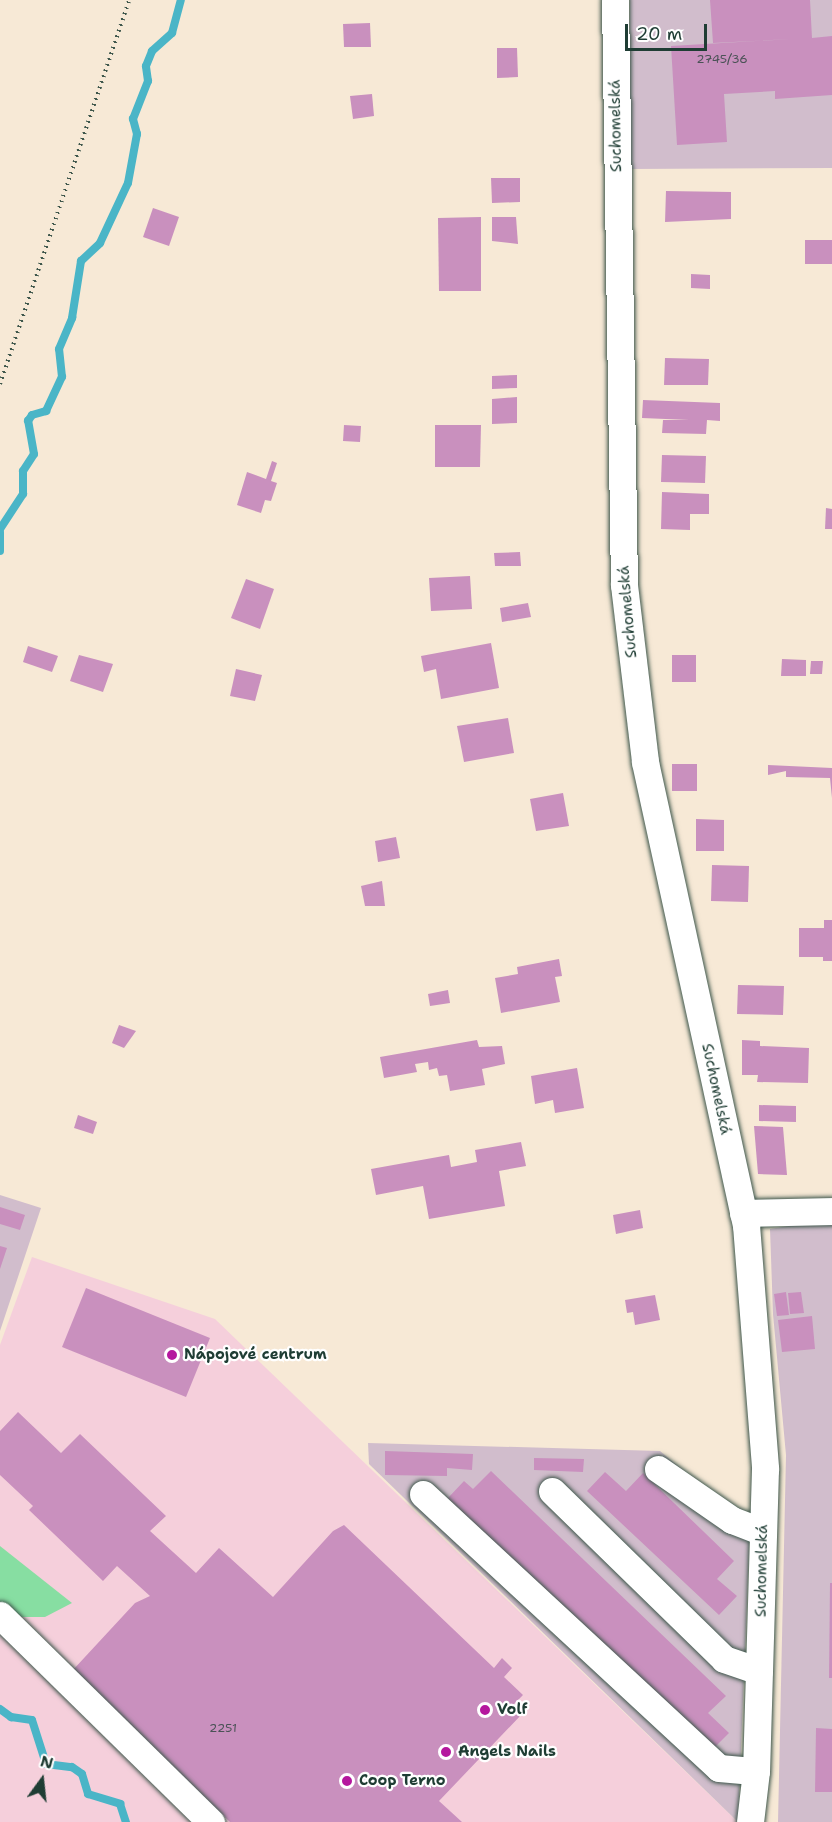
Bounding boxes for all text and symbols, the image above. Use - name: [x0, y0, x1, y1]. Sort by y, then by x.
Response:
- scale bar: [628, 12, 710, 50]
- text: 20 m: [636, 22, 682, 46]
- house number: 2745/36: [696, 53, 748, 67]
- street label: Suchomelská: [606, 80, 626, 172]
- street label: Suchomelská: [615, 565, 641, 659]
- street label: Suchomelská: [698, 1042, 734, 1136]
- place label: Nápojové centrum: [184, 1346, 327, 1364]
- marker: Nápojové centrum: [165, 1348, 179, 1362]
- street label: Suchomelská: [752, 1525, 772, 1617]
- place label: Volf: [497, 1701, 527, 1719]
- marker: Volf: [478, 1703, 492, 1717]
- house number: 2251: [209, 1722, 237, 1736]
- place label: Angels Nails: [458, 1743, 556, 1761]
- marker: Angels Nails: [439, 1745, 453, 1759]
- north arrow: [12, 1750, 72, 1810]
- text: N: [38, 1750, 56, 1774]
- place label: Coop Terno: [359, 1772, 445, 1790]
- marker: Coop Terno: [340, 1774, 354, 1788]

